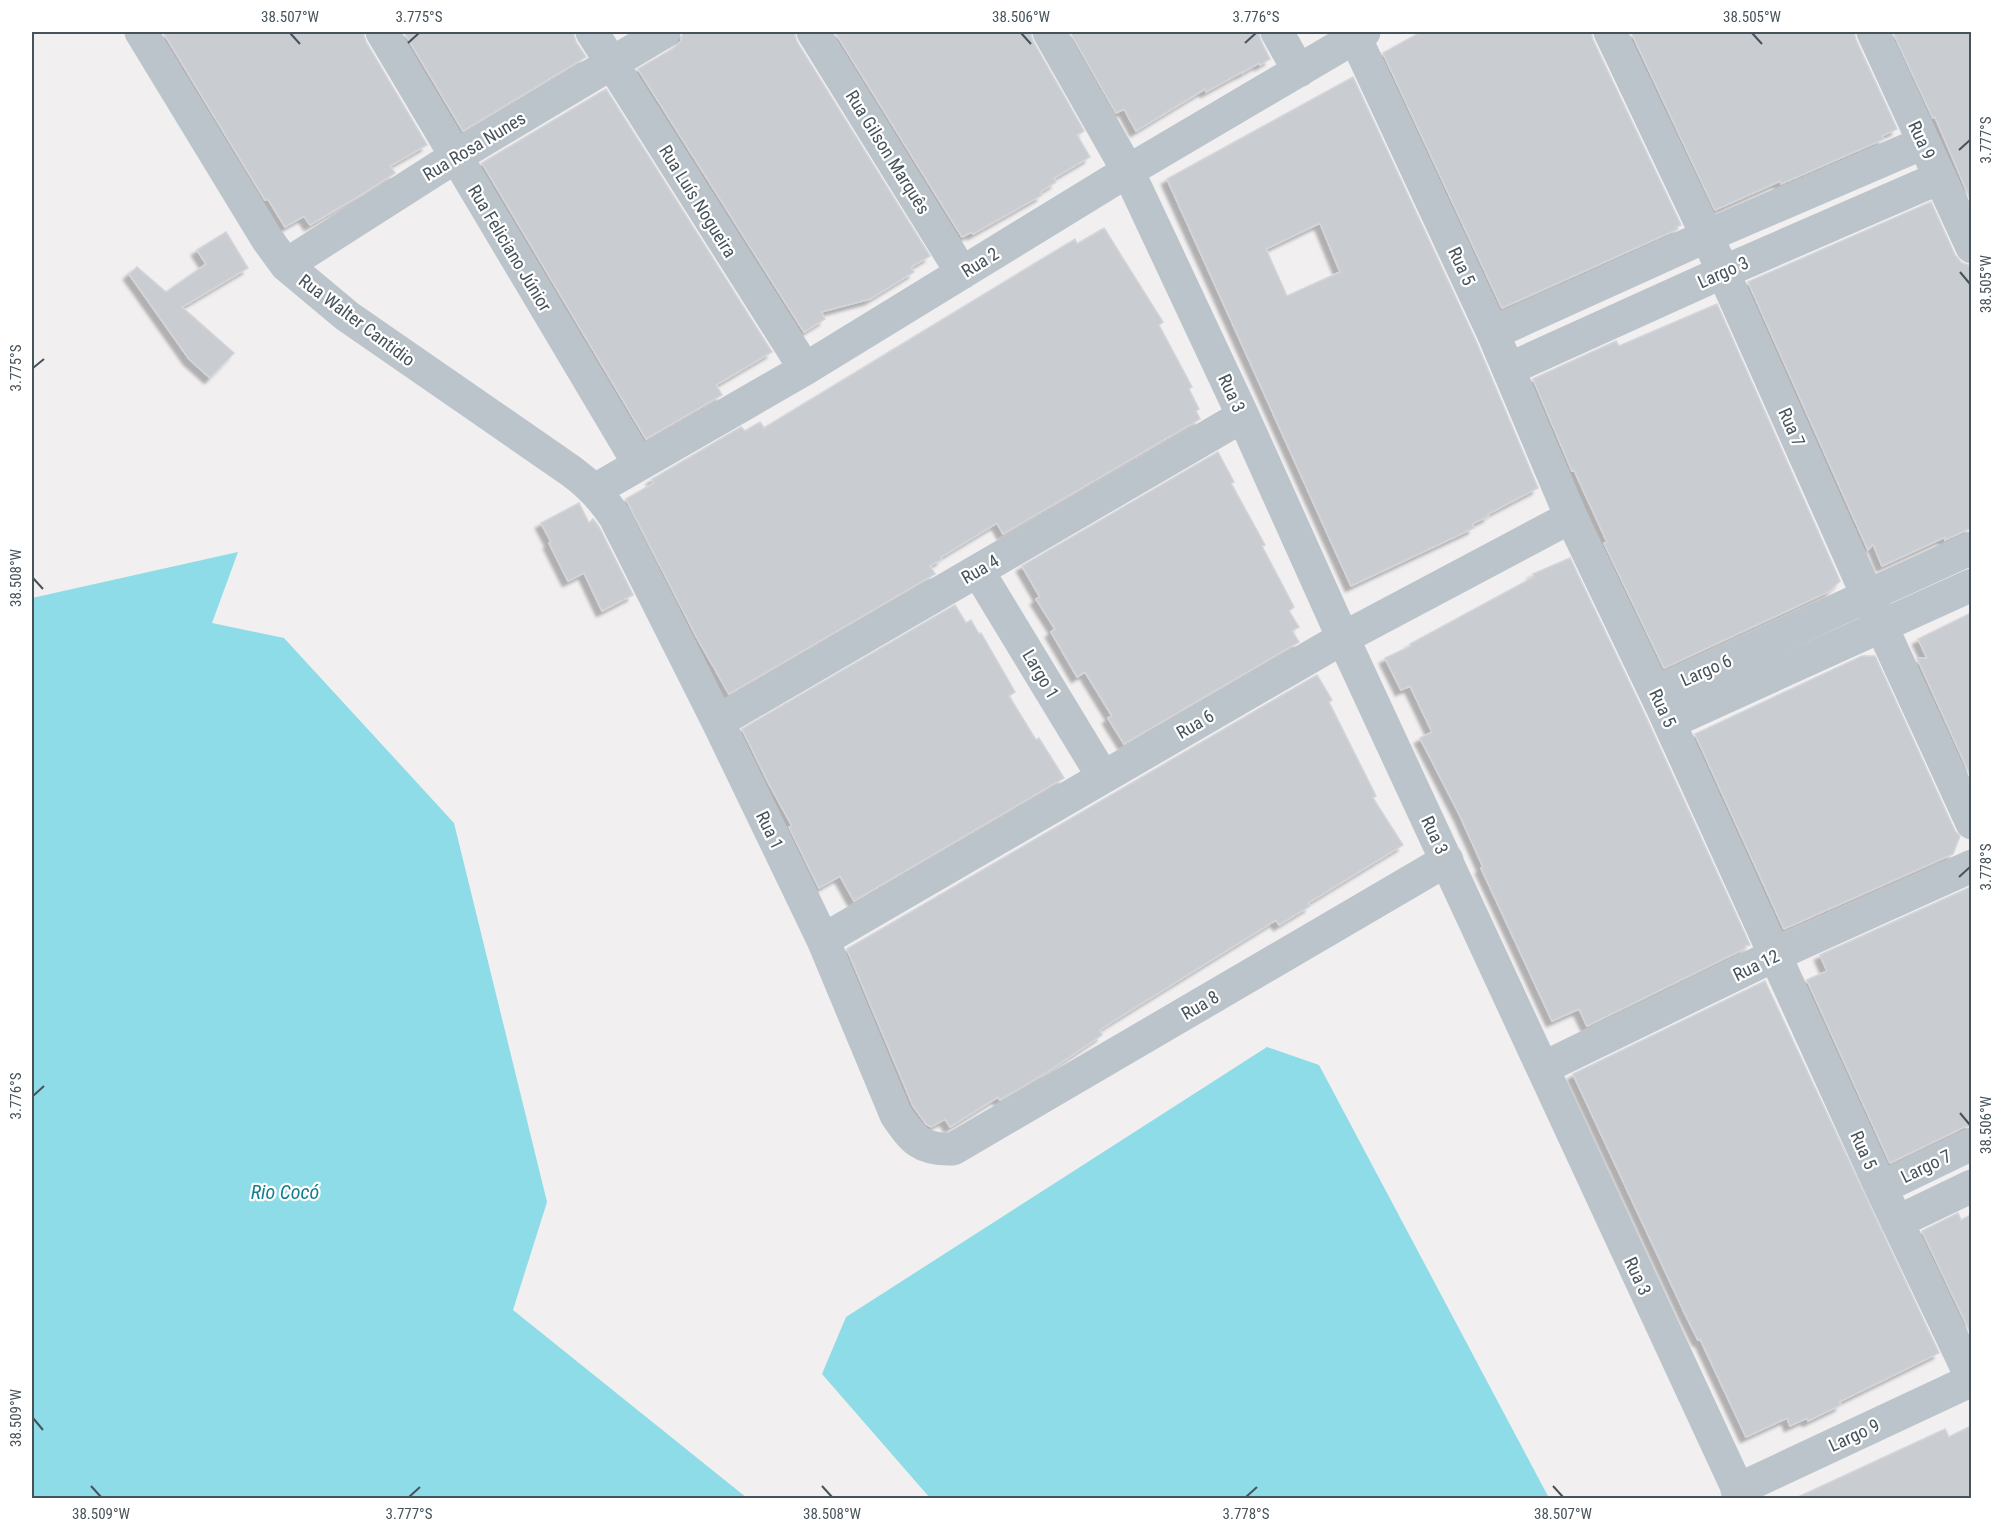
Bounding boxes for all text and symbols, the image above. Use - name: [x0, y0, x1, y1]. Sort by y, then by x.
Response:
- text: 38.507°W: [261, 8, 320, 26]
- text: 3.775°S: [396, 8, 443, 26]
- text: 38.506°W: [992, 8, 1051, 26]
- text: 3.776°S: [1233, 8, 1280, 26]
- text: 38.505°W: [1723, 8, 1782, 26]
- street label: Rua Gilson Marquês: [842, 86, 934, 218]
- street label: Rua Rosa Nunes: [419, 107, 529, 185]
- text: 3.777°S: [1977, 116, 1995, 163]
- street label: Rua 9: [1904, 117, 1940, 163]
- street label: Rua Luís Nogueira: [655, 141, 741, 261]
- street label: Rua Feliciano Júnior: [464, 181, 556, 316]
- street label: Rua 2: [958, 242, 1003, 281]
- street label: Rua 5: [1444, 243, 1480, 289]
- street label: Largo 3: [1694, 252, 1752, 292]
- text: 38.505°W: [1977, 254, 1995, 313]
- street label: Rua Walter Cantidio: [295, 270, 419, 370]
- text: 3.775°S: [7, 344, 25, 391]
- street label: Rua 3: [1214, 370, 1250, 416]
- street label: Rua 7: [1774, 405, 1810, 450]
- text: 38.508°W: [7, 548, 25, 607]
- street label: Rua 4: [957, 550, 1003, 588]
- street label: Largo 1: [1018, 646, 1064, 702]
- street label: Largo 6: [1677, 650, 1735, 690]
- street label: Rua 5: [1645, 685, 1681, 731]
- street label: Rua 6: [1172, 705, 1218, 743]
- street label: Rua 1: [752, 807, 788, 853]
- street label: Rua 3: [1417, 812, 1453, 858]
- text: 3.778°S: [1977, 843, 1995, 890]
- street label: Rua 12: [1729, 945, 1783, 985]
- street label: Rua 8: [1177, 986, 1223, 1024]
- text: 3.776°S: [7, 1072, 25, 1119]
- text: 38.506°W: [1977, 1095, 1995, 1154]
- street label: Rua 5: [1846, 1128, 1882, 1173]
- street label: Largo 7: [1897, 1145, 1955, 1187]
- water label: Rio Cocó: [251, 1180, 319, 1204]
- street label: Rua 3: [1620, 1253, 1656, 1299]
- text: 38.509°W: [7, 1388, 25, 1447]
- street label: Largo 9: [1825, 1414, 1883, 1456]
- text: 38.509°W: [72, 1505, 131, 1523]
- text: 3.777°S: [386, 1505, 433, 1523]
- text: 38.508°W: [803, 1505, 862, 1523]
- text: 3.778°S: [1223, 1505, 1270, 1523]
- text: 38.507°W: [1534, 1505, 1593, 1523]

